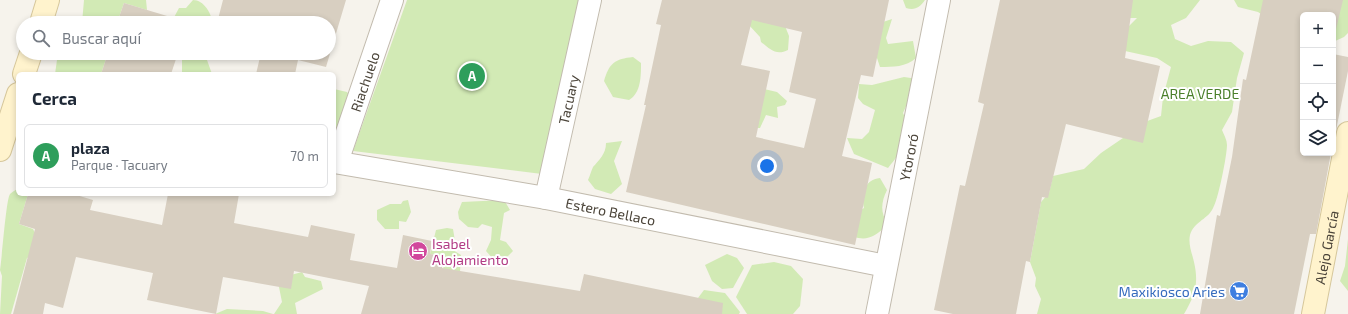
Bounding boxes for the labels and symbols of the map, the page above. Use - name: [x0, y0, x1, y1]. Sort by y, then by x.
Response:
- street label: Riachuelo: [346, 49, 382, 114]
- pin: A: [459, 61, 485, 91]
- street label: Tacuary: [554, 73, 582, 126]
- park label: AREA VERDE: [1161, 85, 1239, 102]
- street label: Ytororó: [895, 132, 921, 182]
- your location: [757, 156, 777, 176]
- street label: Estero Bellaco: [564, 194, 657, 228]
- street label: Alejo García: [1310, 209, 1341, 286]
- place label: Isabel Alojamiento: [432, 235, 509, 268]
- hotel icon: Isabel Alojamiento: [407, 240, 429, 262]
- supermarket icon: Maxikiosco Aries: [1228, 280, 1250, 302]
- place label: Maxikiosco Aries: [1119, 283, 1225, 300]

